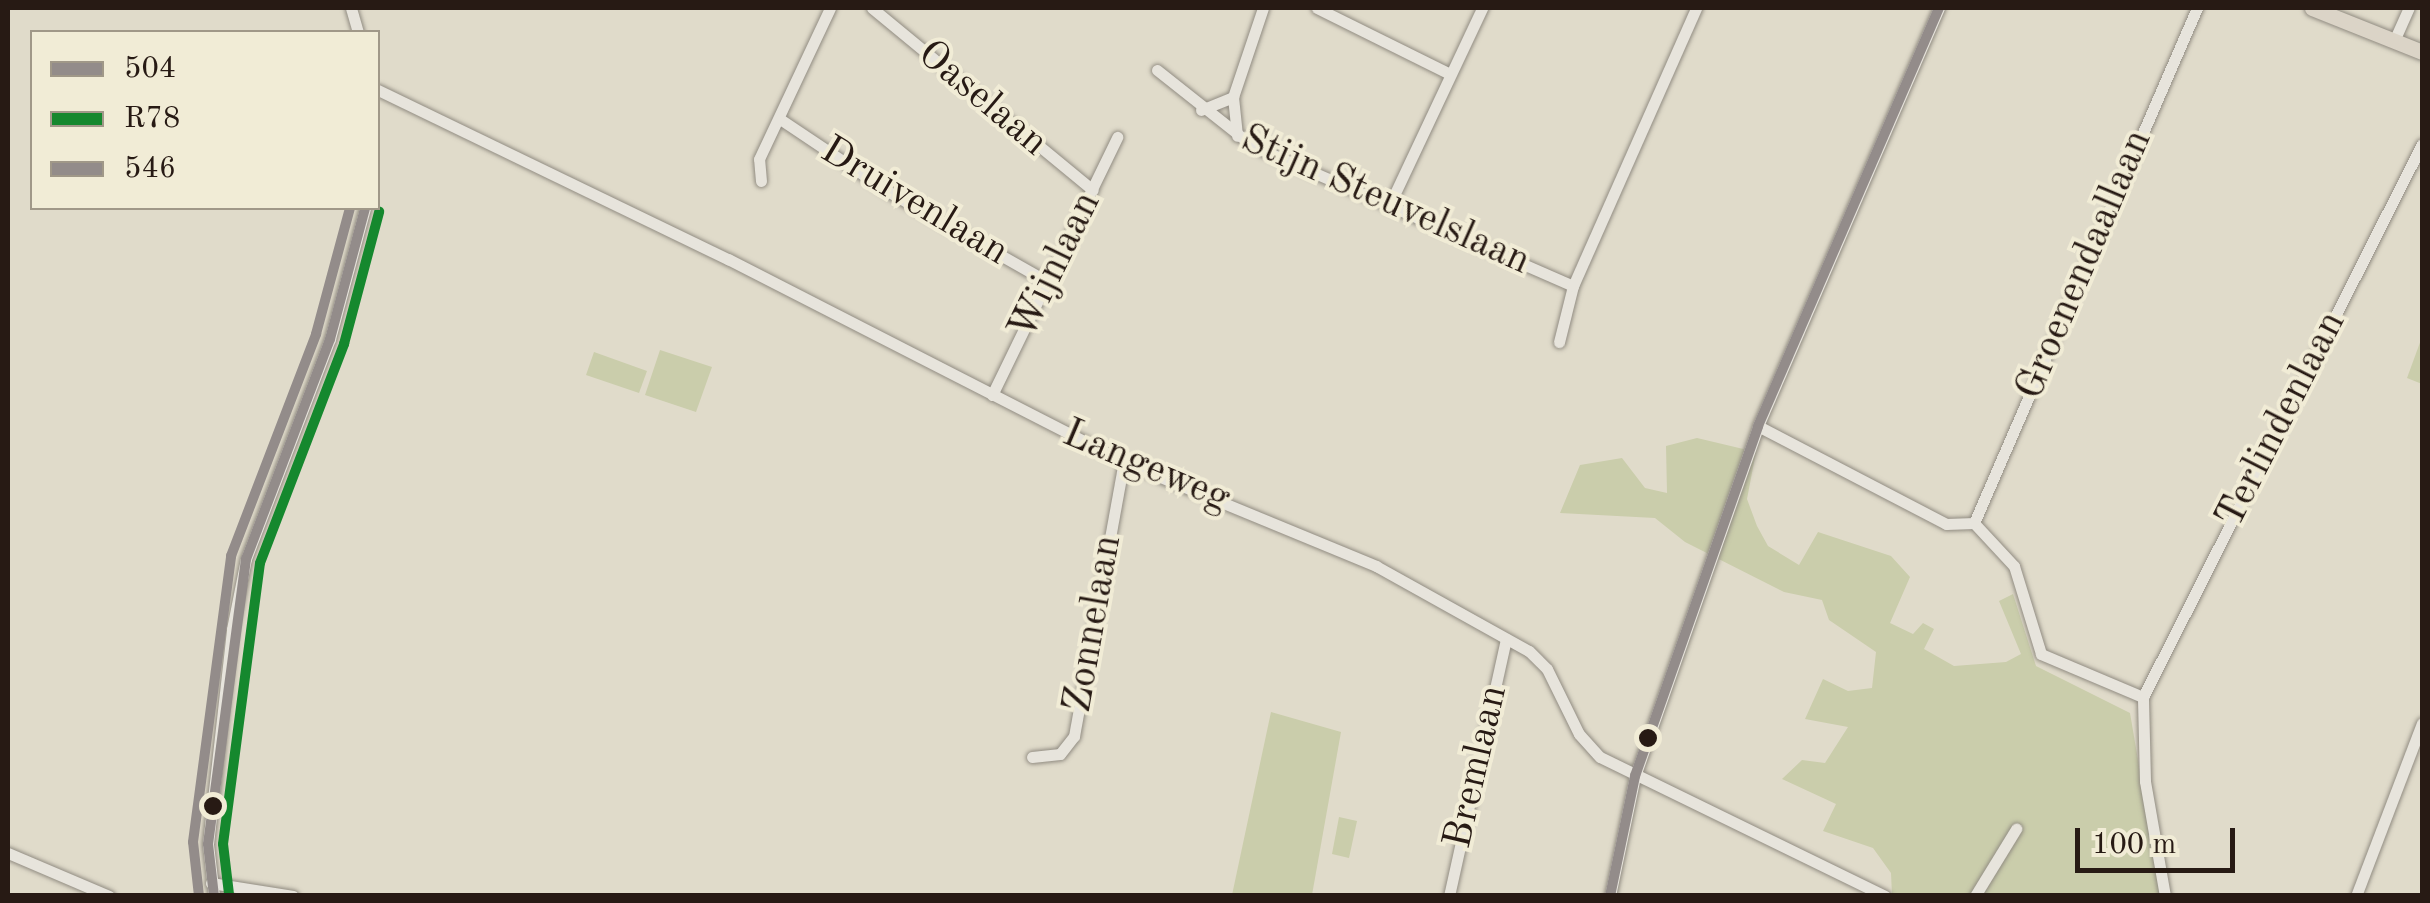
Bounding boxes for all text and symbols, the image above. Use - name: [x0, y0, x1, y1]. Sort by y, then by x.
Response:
- legend: [30, 30, 380, 210]
- street label: Oaselaan: [907, 31, 1057, 167]
- text: 504: [124, 54, 176, 84]
- text: R78: [124, 104, 180, 134]
- street label: Stijn Steuvelslaan: [1233, 116, 1537, 286]
- street label: Groenendaallaan: [2007, 123, 2163, 407]
- street label: Druivenlaan: [811, 127, 1017, 277]
- text: 546: [124, 154, 176, 184]
- street label: Wijnlaan: [1000, 184, 1112, 348]
- street label: Terlindenlaan: [2207, 304, 2357, 536]
- street label: Langeweg: [1055, 410, 1237, 524]
- street label: Zonnelaan: [1055, 531, 1133, 717]
- street label: Bremlaan: [1435, 681, 1519, 853]
- unlabelled marker: [1638, 728, 1658, 748]
- unlabelled marker: [203, 796, 223, 816]
- scale bar: [2080, 808, 2240, 870]
- text: 100 m: [2092, 830, 2176, 860]

